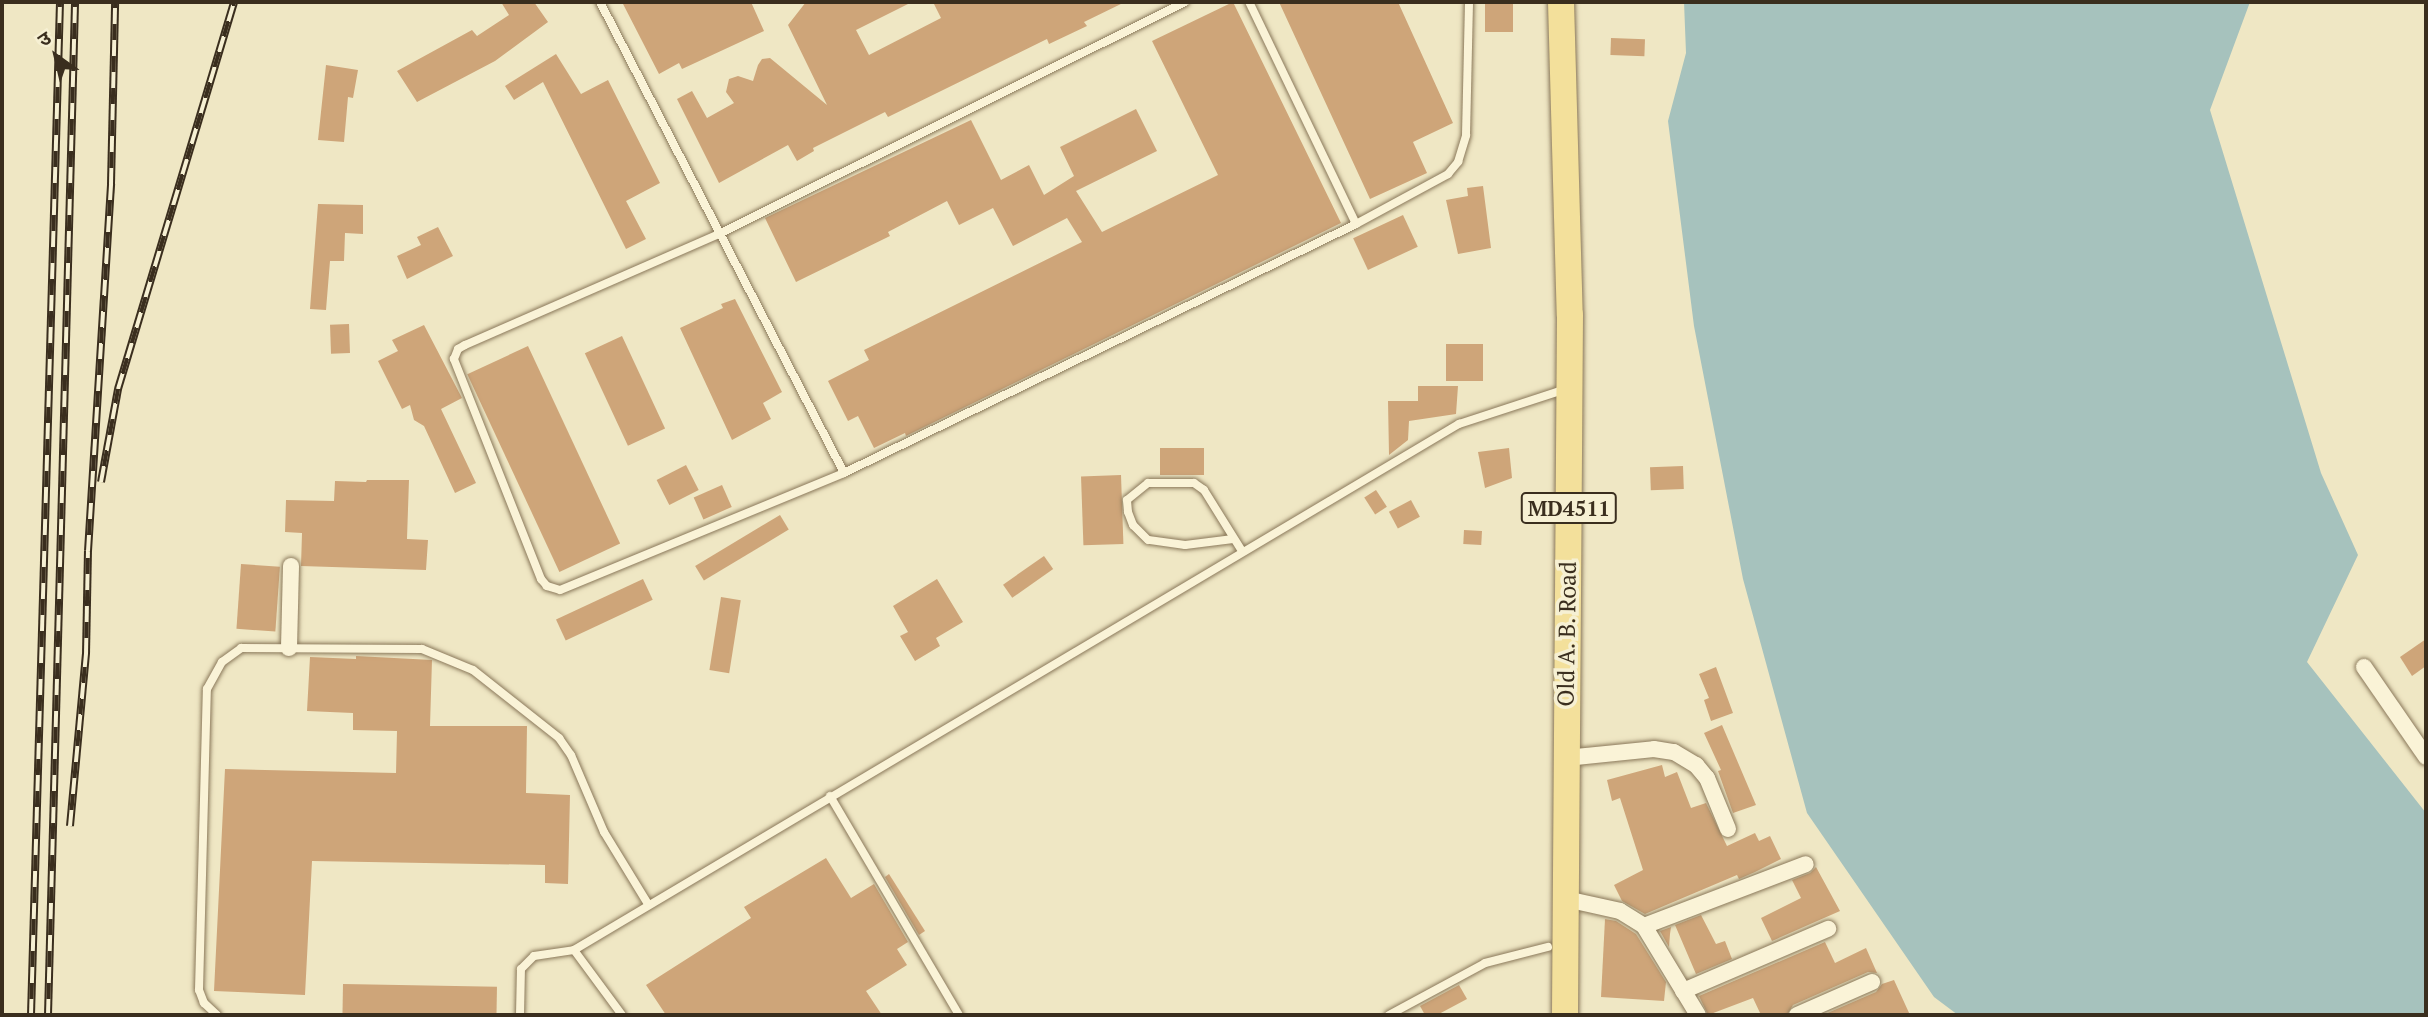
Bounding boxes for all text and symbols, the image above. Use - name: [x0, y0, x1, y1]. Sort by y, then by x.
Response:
- north arrow: [21, 21, 91, 91]
- text: उ: [32, 25, 56, 52]
- road number: MD4511: [1520, 490, 1618, 526]
- street label: Old A. B. Road: [1552, 560, 1582, 708]

